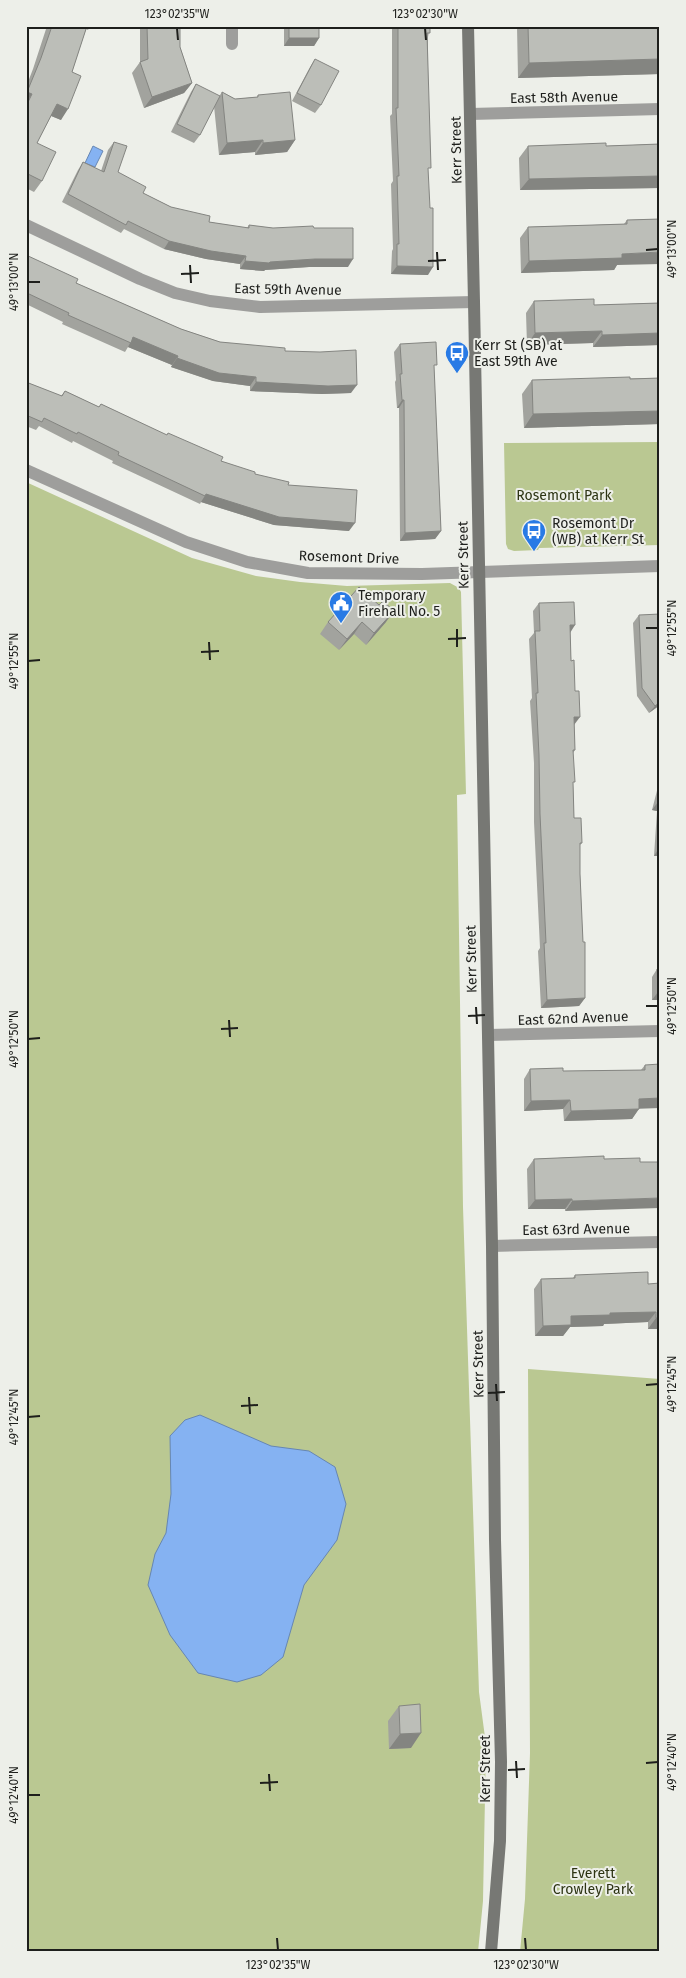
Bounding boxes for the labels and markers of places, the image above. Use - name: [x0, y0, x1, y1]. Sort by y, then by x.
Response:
- place label: Kerr St (SB) at East 59th Ave: [474, 337, 563, 370]
- bus stop icon: Kerr St (SB) at East 59th Ave: [444, 340, 470, 374]
- place label: Rosemont Dr (WB) at Kerr St: [552, 515, 645, 548]
- bus stop icon: Rosemont Dr (WB) at Kerr St: [521, 518, 547, 552]
- place label: Temporary Firehall No. 5: [358, 587, 440, 620]
- public building icon: Temporary Firehall No. 5: [328, 590, 354, 624]

